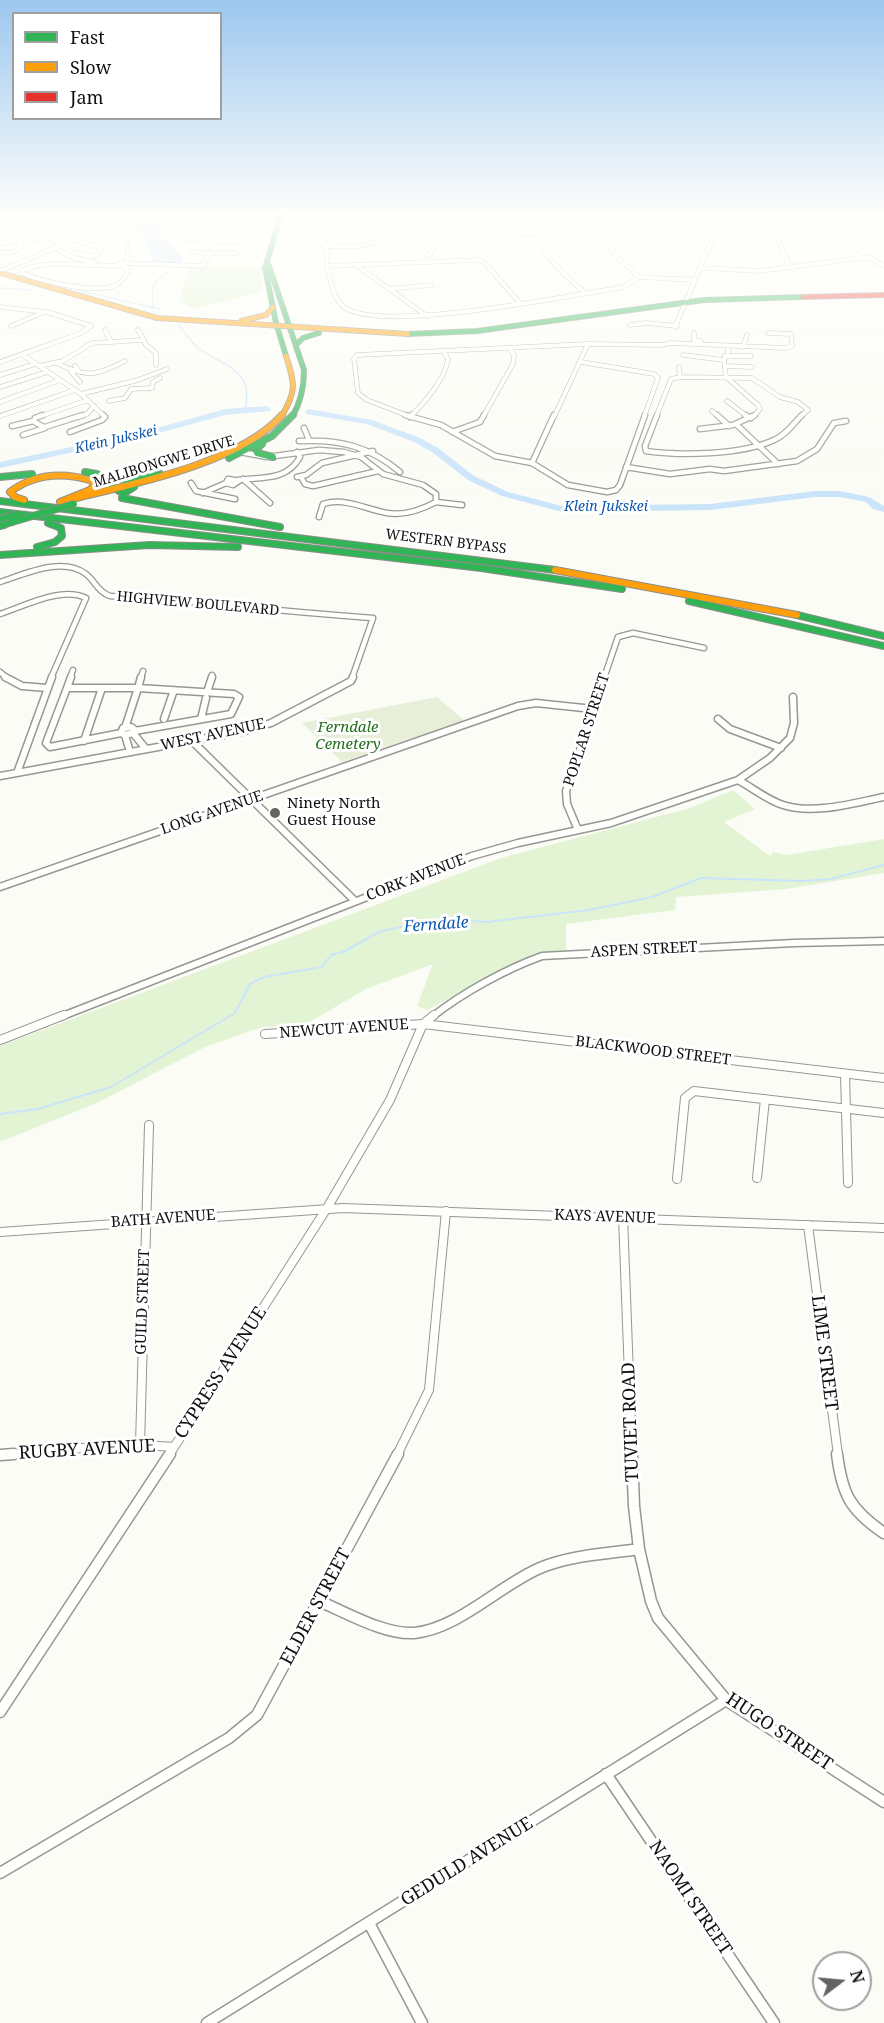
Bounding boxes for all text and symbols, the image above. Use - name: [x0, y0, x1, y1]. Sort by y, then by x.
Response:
- legend: [12, 12, 222, 120]
- text: Fast: [70, 25, 105, 49]
- text: Slow: [70, 55, 111, 79]
- text: Jam: [70, 85, 104, 109]
- water label: Klein Jukskei: [73, 422, 159, 458]
- street label: MALIBONGWE DRIVE: [91, 433, 237, 491]
- water label: Klein Jukskei: [564, 499, 648, 515]
- street label: WESTERN BYPASS: [385, 526, 507, 558]
- street label: HIGHVIEW BOULEVARD: [116, 589, 280, 619]
- street label: POPLAR STREET: [560, 671, 614, 789]
- street label: WEST AVENUE: [159, 715, 267, 755]
- park label: Ferndale Cemetery: [315, 719, 381, 754]
- street label: LONG AVENUE: [159, 787, 265, 839]
- place label: Ninety North Guest House: [287, 795, 381, 830]
- marker: Ninety North Guest House: [268, 806, 282, 820]
- street label: CORK AVENUE: [364, 851, 468, 905]
- water label: Ferndale: [403, 913, 469, 937]
- street label: ASPEN STREET: [590, 938, 698, 962]
- street label: NEWCUT AVENUE: [279, 1016, 409, 1042]
- street label: BLACKWOOD STREET: [574, 1033, 732, 1069]
- street label: BATH AVENUE: [110, 1206, 216, 1232]
- street label: KAYS AVENUE: [554, 1206, 656, 1228]
- street label: GUILD STREET: [132, 1249, 154, 1355]
- street label: LIME STREET: [806, 1294, 842, 1412]
- street label: CYPRESS AVENUE: [170, 1303, 272, 1443]
- street label: TUVIET ROAD: [618, 1362, 644, 1482]
- street label: RUGBY AVENUE: [18, 1436, 156, 1464]
- street label: ELDER STREET: [276, 1545, 356, 1669]
- street label: HUGO STREET: [722, 1688, 836, 1776]
- street label: GEDULD AVENUE: [397, 1813, 537, 1911]
- street label: NAOMI STREET: [644, 1837, 736, 1959]
- north arrow: [812, 1951, 872, 2011]
- text: N: [845, 1967, 870, 1986]

